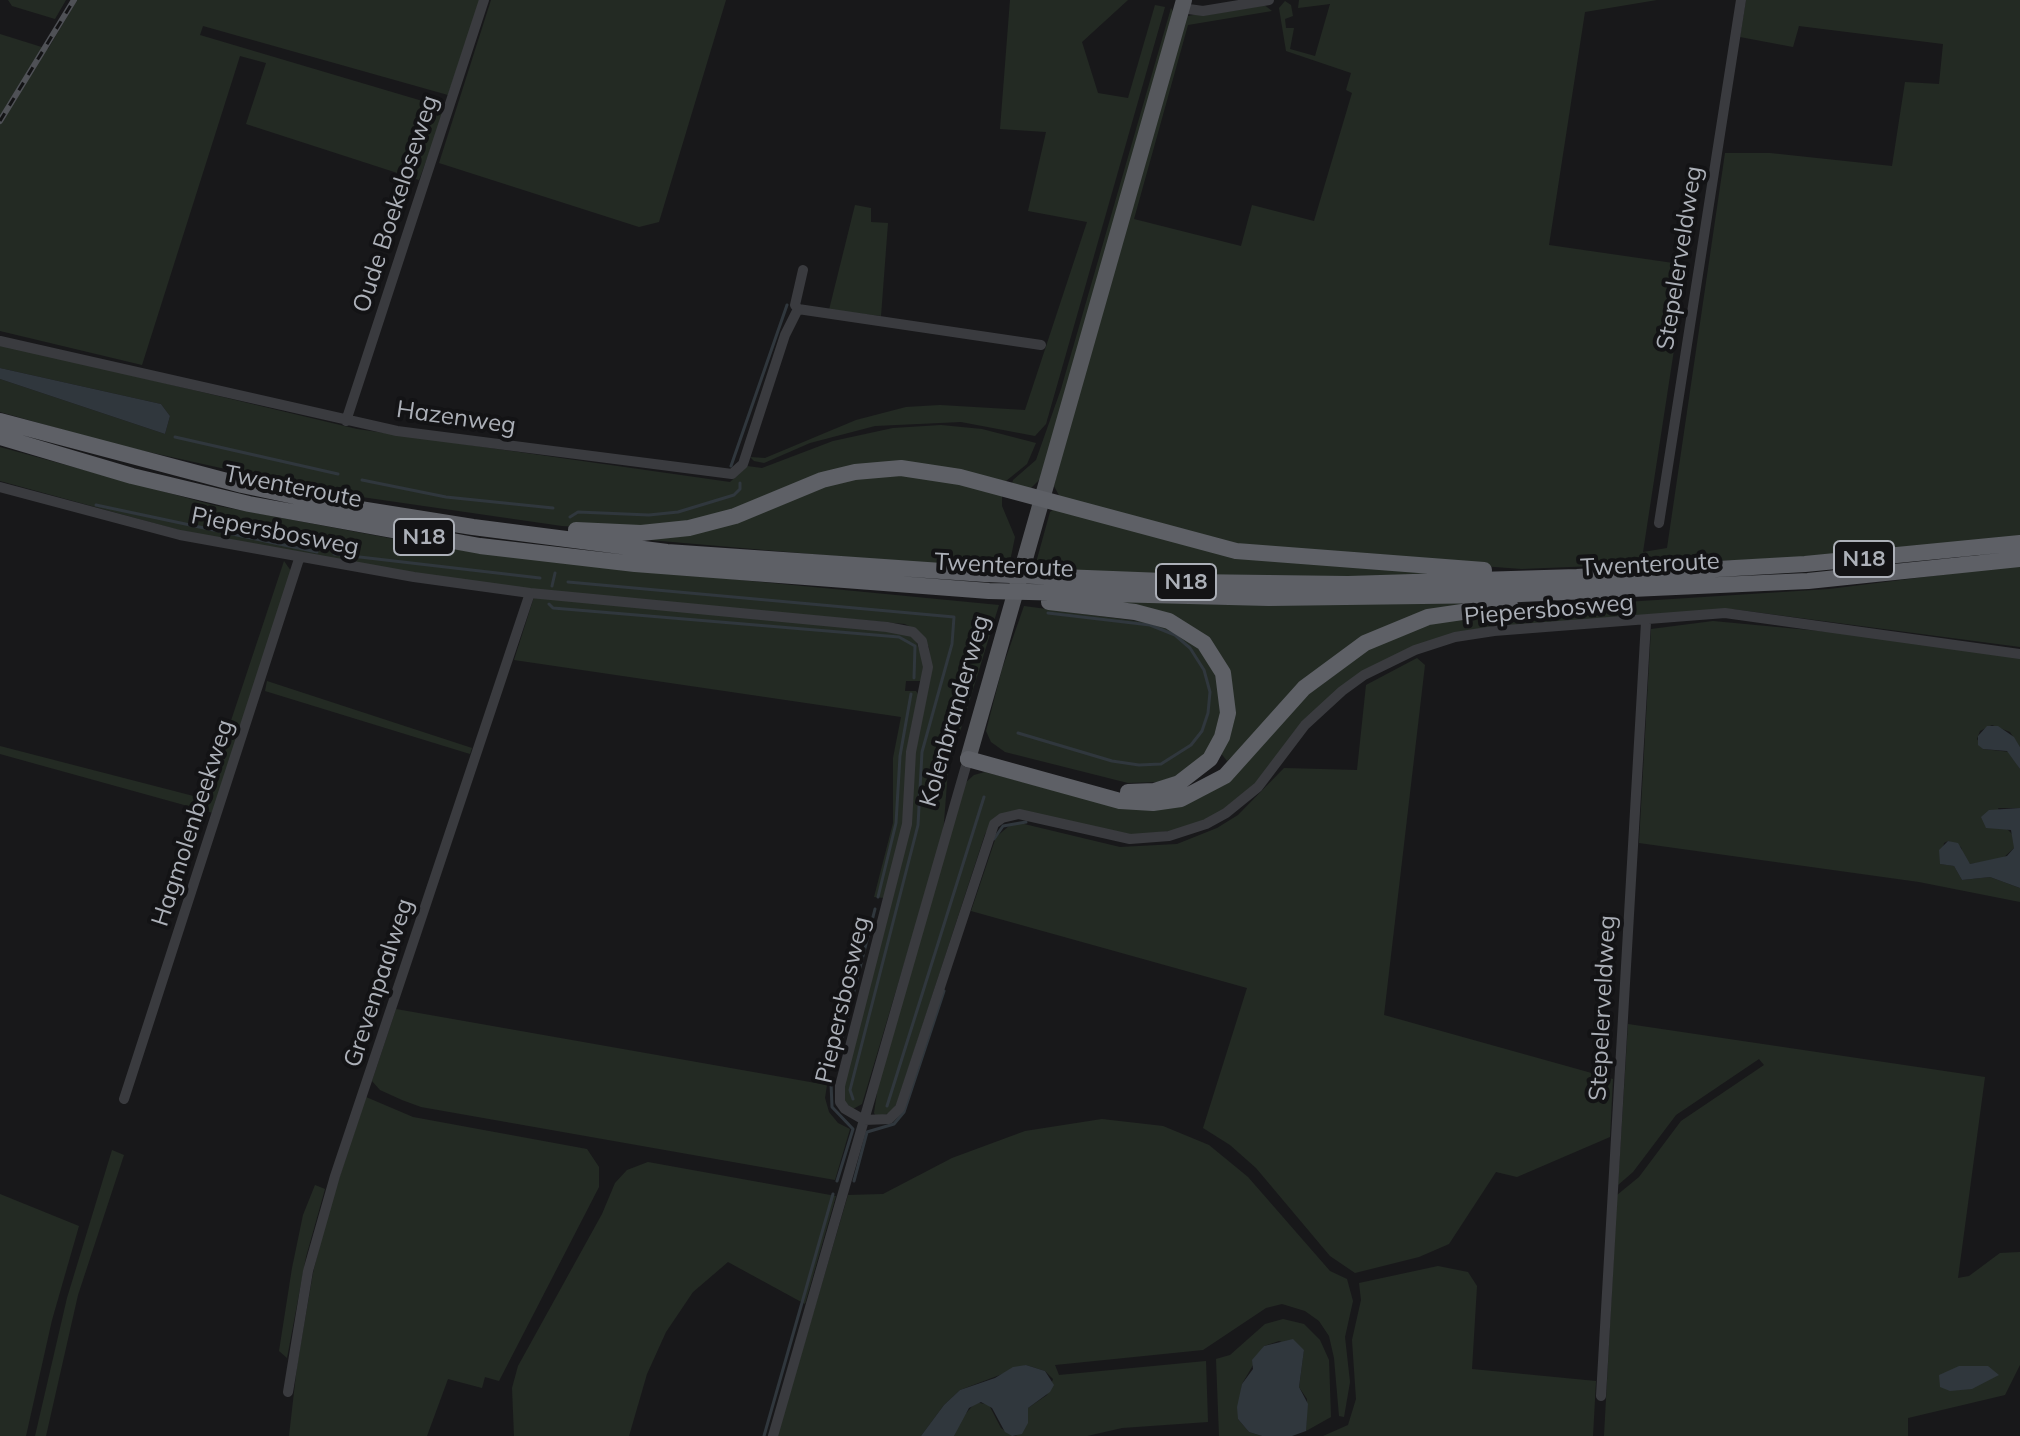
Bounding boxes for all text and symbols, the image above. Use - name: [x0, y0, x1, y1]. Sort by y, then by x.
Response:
- street label: Oude Boekeloseweg: [347, 92, 445, 316]
- street label: Stepelerveldweg: [1651, 164, 1709, 352]
- street label: Hazenweg: [394, 395, 518, 441]
- street label: Twenteroute: [222, 460, 364, 514]
- street label: Piepersbosweg: [189, 502, 361, 562]
- road number: N18: [394, 519, 454, 555]
- road number: N18: [1834, 541, 1894, 577]
- street label: Twenteroute: [1580, 547, 1720, 583]
- street label: Twenteroute: [934, 548, 1074, 584]
- road number: N18: [1156, 564, 1216, 600]
- street label: Piepersbosweg: [1463, 588, 1635, 632]
- street label: Kolenbranderweg: [914, 612, 996, 810]
- street label: Hagmolenbeekweg: [146, 716, 240, 930]
- street label: Grevenpaalweg: [338, 895, 420, 1071]
- street label: Piepersbosweg: [810, 914, 876, 1086]
- street label: Stepelerveldweg: [1584, 914, 1622, 1102]

